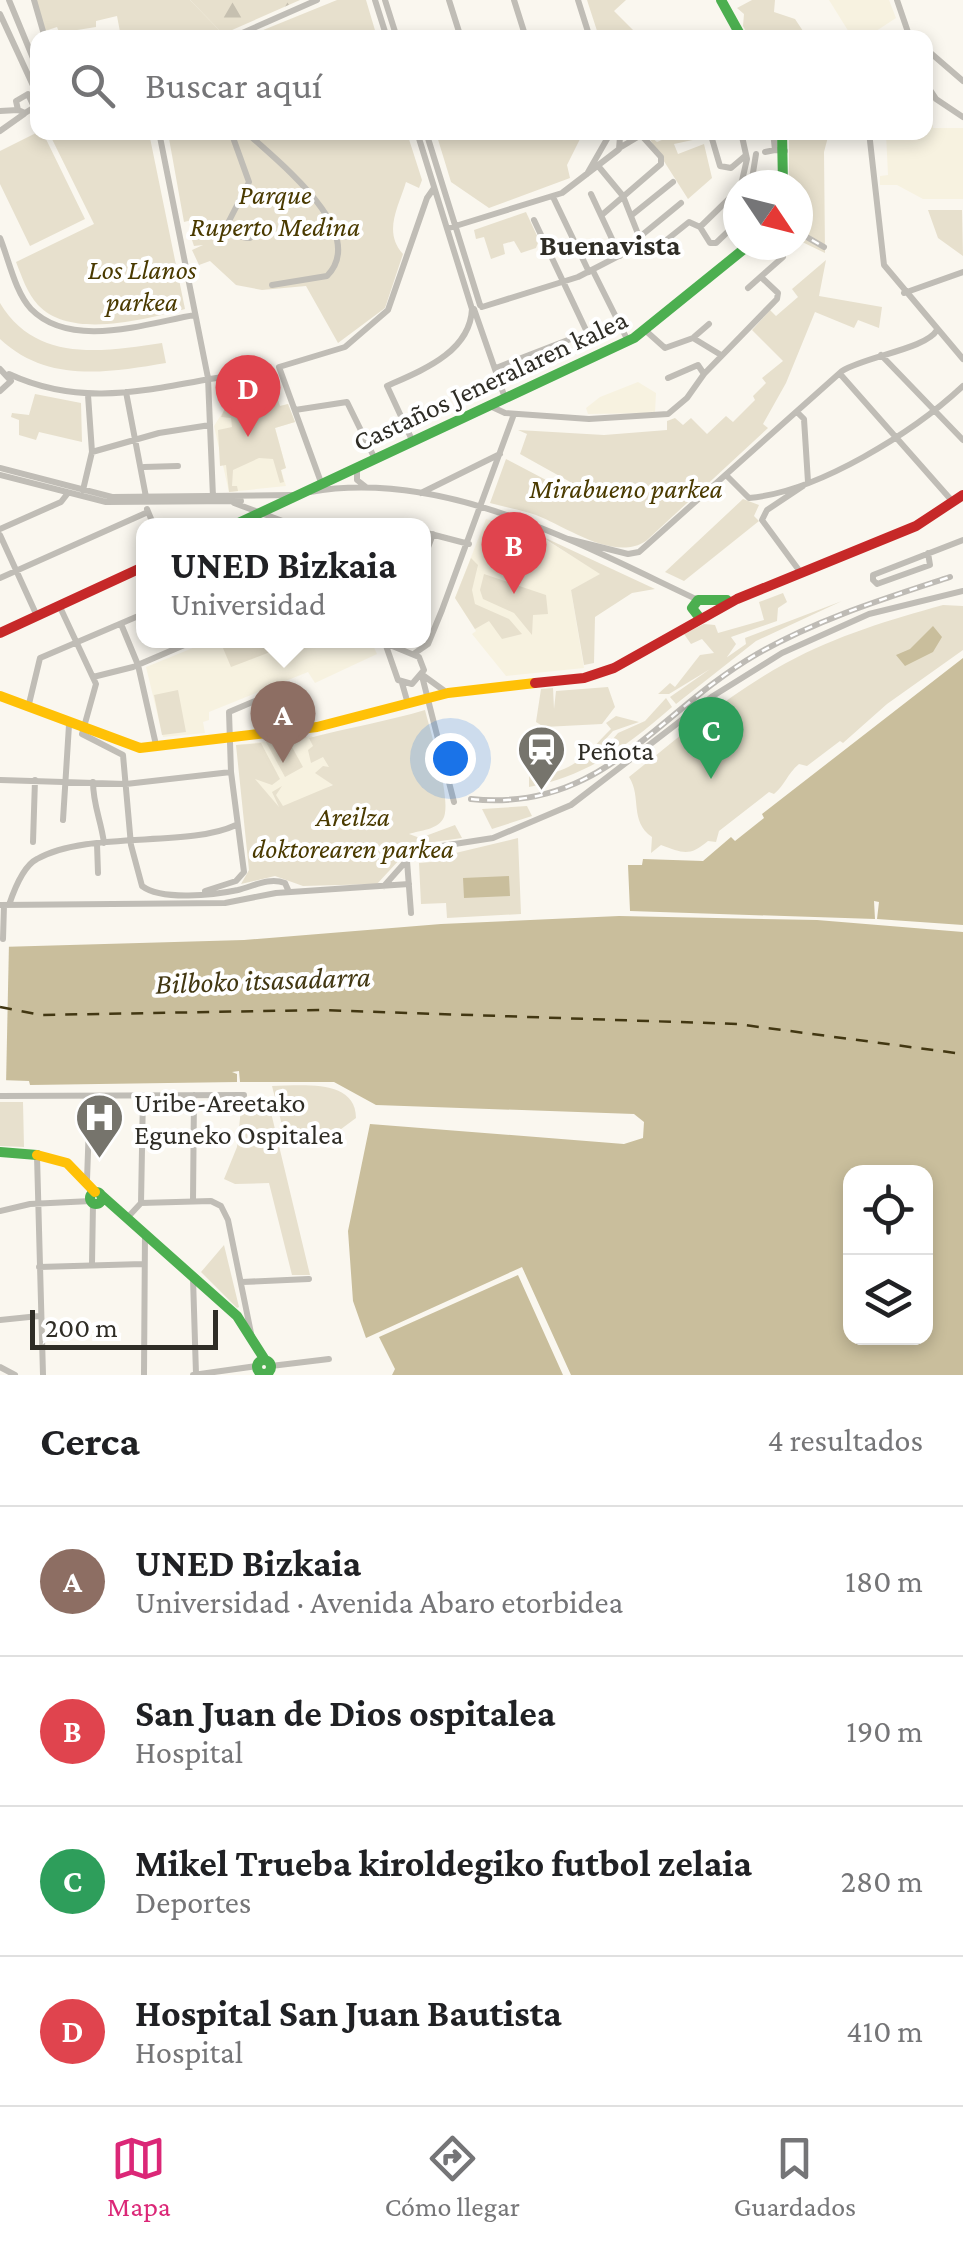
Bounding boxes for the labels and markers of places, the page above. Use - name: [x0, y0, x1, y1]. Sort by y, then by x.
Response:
- pin: D: [216, 354, 280, 437]
- pin: B: [482, 512, 546, 594]
- pin: A: [250, 680, 316, 763]
- pin: C: [678, 696, 744, 779]
- station icon: Peñota: [516, 724, 568, 792]
- place label: Peñota: [577, 735, 654, 766]
- place label: Uribe-Areetako Eguneko Ospitalea: [134, 1087, 343, 1150]
- hospital icon: Uribe-Areetako Eguneko Ospitalea: [73, 1092, 125, 1160]

